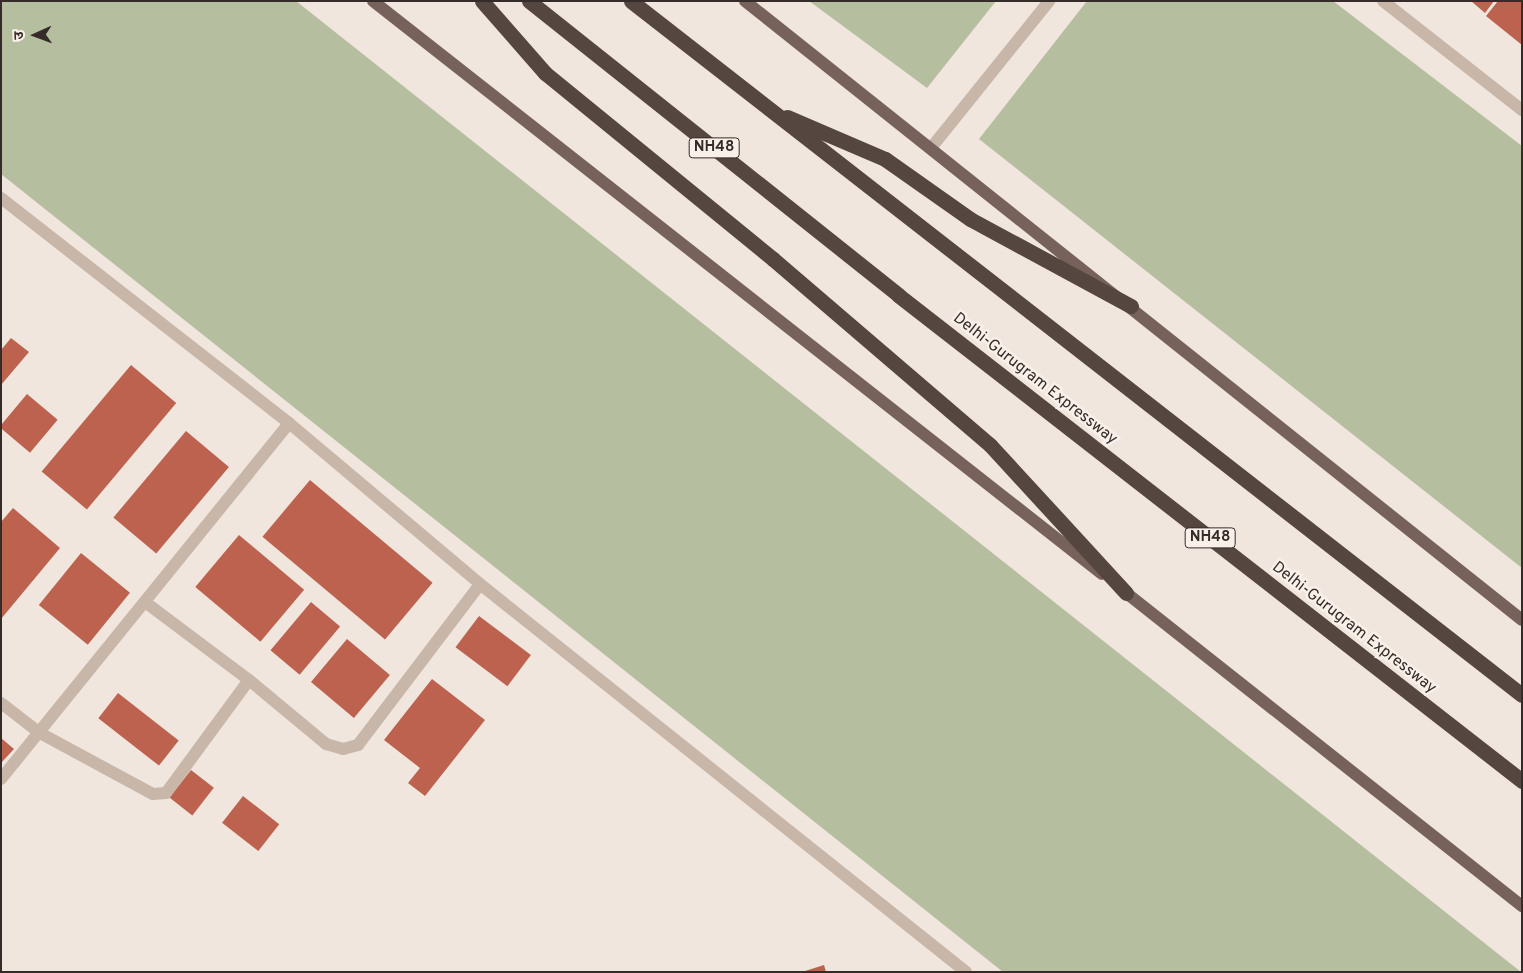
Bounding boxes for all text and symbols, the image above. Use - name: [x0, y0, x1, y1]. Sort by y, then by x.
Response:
- north arrow: [10, 10, 60, 60]
- text: उ: [11, 31, 28, 40]
- road number: NH48: [688, 136, 740, 160]
- street label: Delhi-Gurugram Expressway: [949, 309, 1121, 449]
- road number: NH48: [1184, 526, 1236, 550]
- street label: Delhi-Gurugram Expressway: [1268, 558, 1440, 698]

